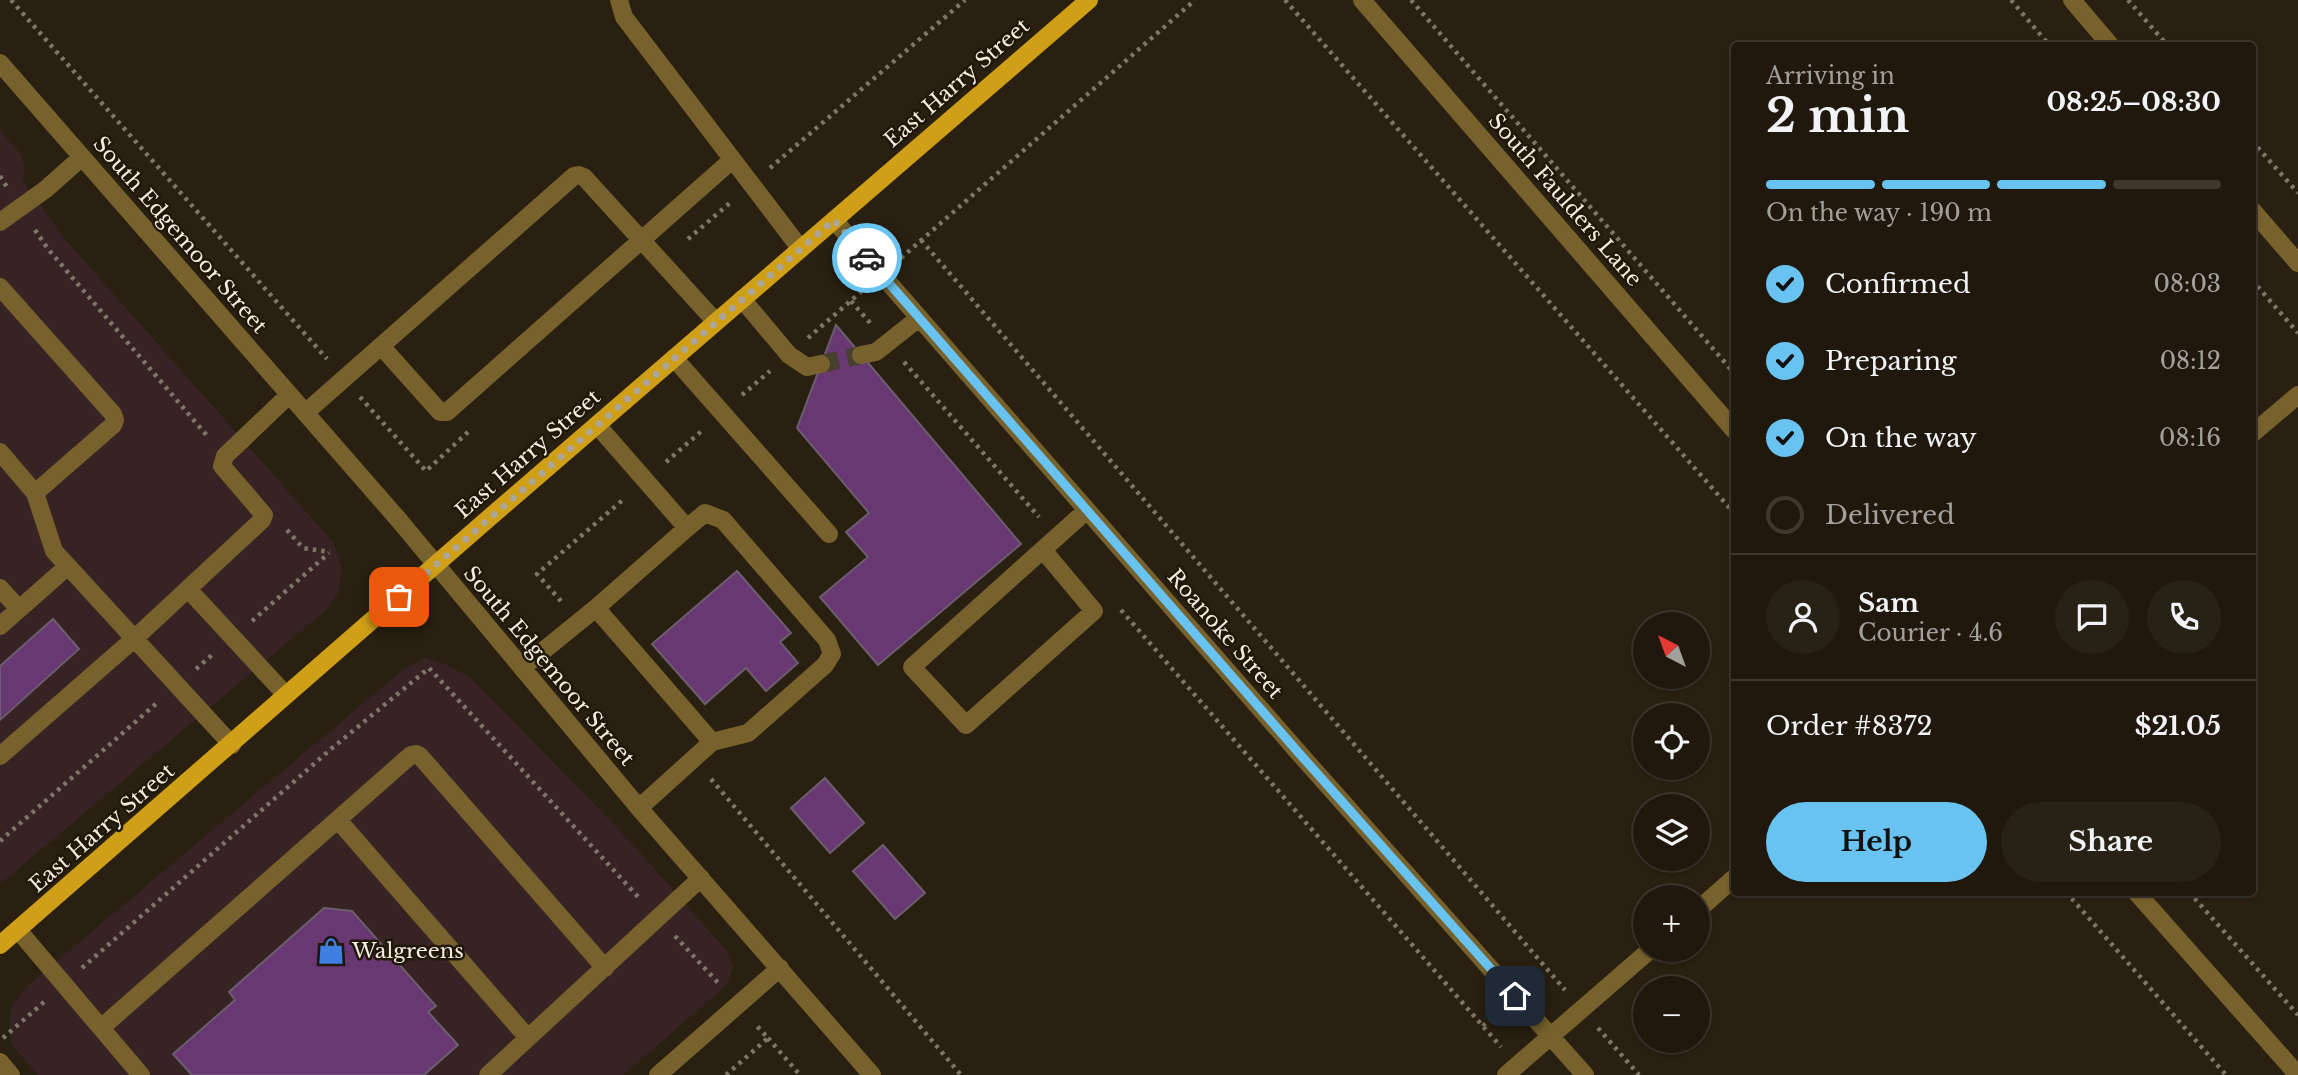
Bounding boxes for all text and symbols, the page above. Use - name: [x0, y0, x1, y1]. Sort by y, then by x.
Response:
- street label: East Harry Street: [879, 13, 1035, 153]
- text: Arriving in: [1766, 62, 1895, 90]
- text: 08:25–08:30: [2046, 86, 2221, 118]
- text: 2 min: [1766, 87, 1909, 144]
- street label: South Faulders Lane: [1483, 108, 1647, 292]
- street label: South Edgemoor Street: [87, 131, 273, 339]
- text: On the way · 190 m: [1766, 199, 1992, 227]
- courier: [832, 223, 902, 293]
- icon: car: [848, 239, 886, 277]
- icon: check: [1766, 265, 1804, 303]
- text: Confirmed: [1825, 268, 1970, 300]
- text: 08:03: [2153, 270, 2221, 298]
- icon: check: [1766, 342, 1804, 380]
- text: Preparing: [1825, 345, 1957, 377]
- text: 08:12: [2160, 347, 2221, 375]
- street label: East Harry Street: [450, 384, 606, 524]
- icon: check: [1766, 419, 1804, 457]
- text: On the way: [1825, 422, 1977, 454]
- text: 08:16: [2159, 424, 2221, 452]
- text: Delivered: [1825, 499, 1955, 531]
- street label: South Edgemoor Street: [458, 561, 640, 771]
- street label: Roanoke Street: [1162, 564, 1288, 704]
- pin: [369, 567, 429, 627]
- icon: bag: [380, 578, 418, 616]
- button: person: [1766, 580, 1840, 654]
- button: chat: [2055, 580, 2129, 654]
- button: phone: [2147, 580, 2221, 654]
- text: Sam: [1858, 587, 1919, 619]
- north arrow: [1633, 612, 1710, 690]
- map controls: [1633, 612, 1710, 1053]
- text: Courier · 4.6: [1858, 619, 2003, 647]
- button: locate: [1633, 703, 1710, 780]
- text: Order #8372: [1766, 710, 1933, 742]
- text: $21.05: [2135, 710, 2221, 742]
- street label: East Harry Street: [24, 758, 180, 898]
- button: layers: [1633, 794, 1710, 871]
- button: Help: [1766, 802, 1987, 882]
- button: Share: [2001, 802, 2221, 882]
- button: +: [1633, 885, 1710, 962]
- shop icon: Walgreens: [316, 936, 346, 966]
- place label: Walgreens: [351, 938, 464, 964]
- pin: [1485, 966, 1545, 1026]
- button: −: [1633, 976, 1710, 1053]
- icon: home: [1496, 977, 1534, 1015]

